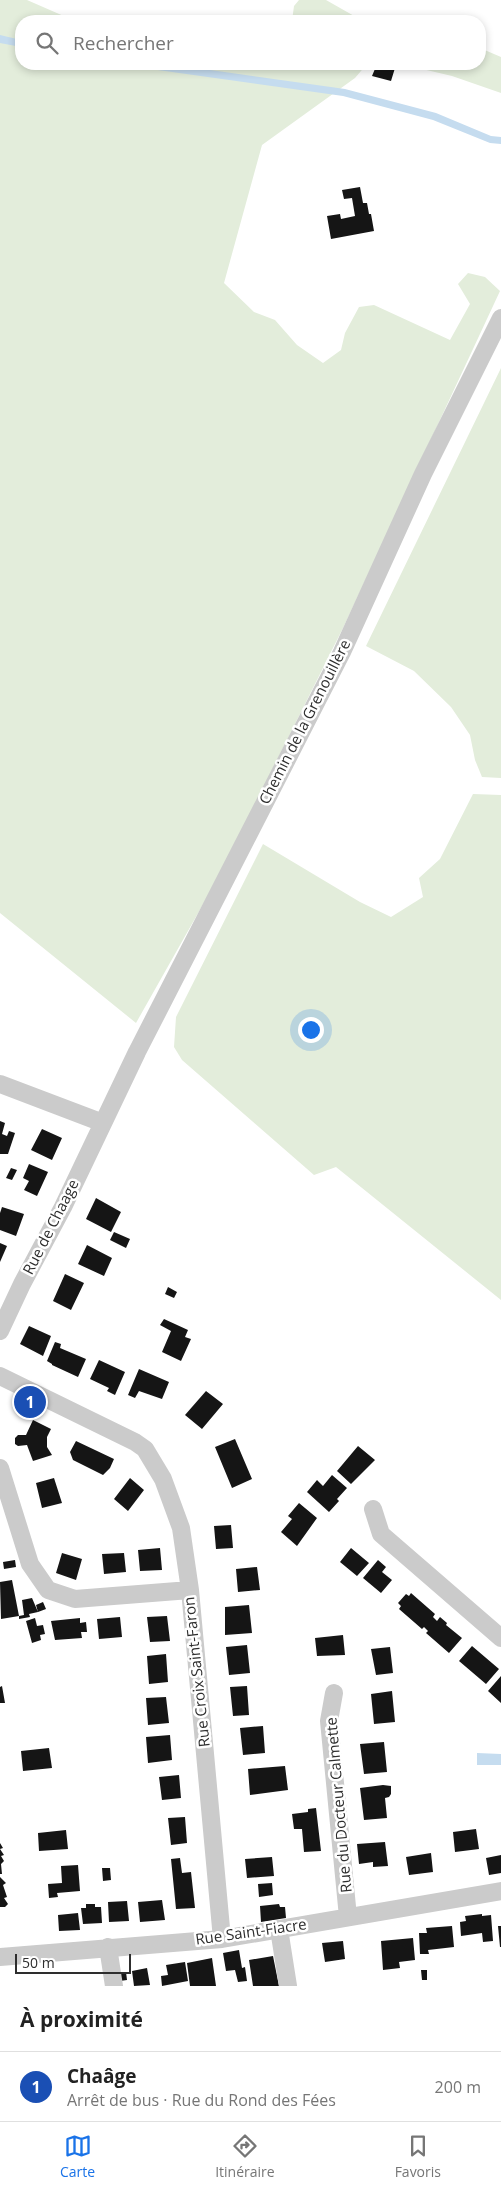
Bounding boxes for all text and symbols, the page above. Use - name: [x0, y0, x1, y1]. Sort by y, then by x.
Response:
- search box: [15, 15, 486, 70]
- icon: search: [33, 29, 61, 57]
- text: Rechercher: [73, 30, 174, 56]
- street label: Chemin de la Grenouillère: [254, 636, 354, 807]
- your location: [298, 1017, 324, 1043]
- street label: Rue de Chaage: [18, 1176, 83, 1277]
- pin: 1: [14, 1383, 46, 1421]
- street label: Rue Croix Saint-Faron: [178, 1596, 214, 1748]
- street label: Rue du Docteur Calmette: [320, 1716, 356, 1894]
- street label: Rue Saint-Fiacre: [194, 1913, 308, 1949]
- scale bar: [15, 1951, 131, 1974]
- text: 50 m: [22, 1953, 55, 1972]
- text: À proximité: [20, 2005, 143, 2033]
- text: Chaâge: [67, 2063, 137, 2089]
- text: 1: [31, 2076, 41, 2098]
- text: 200 m: [435, 2076, 481, 2098]
- text: Arrêt de bus · Rue du Rond des Fées: [67, 2089, 336, 2111]
- tab: Carte: [60, 2132, 95, 2181]
- tab: Itinéraire: [215, 2132, 275, 2181]
- tab: Favoris: [395, 2132, 441, 2181]

